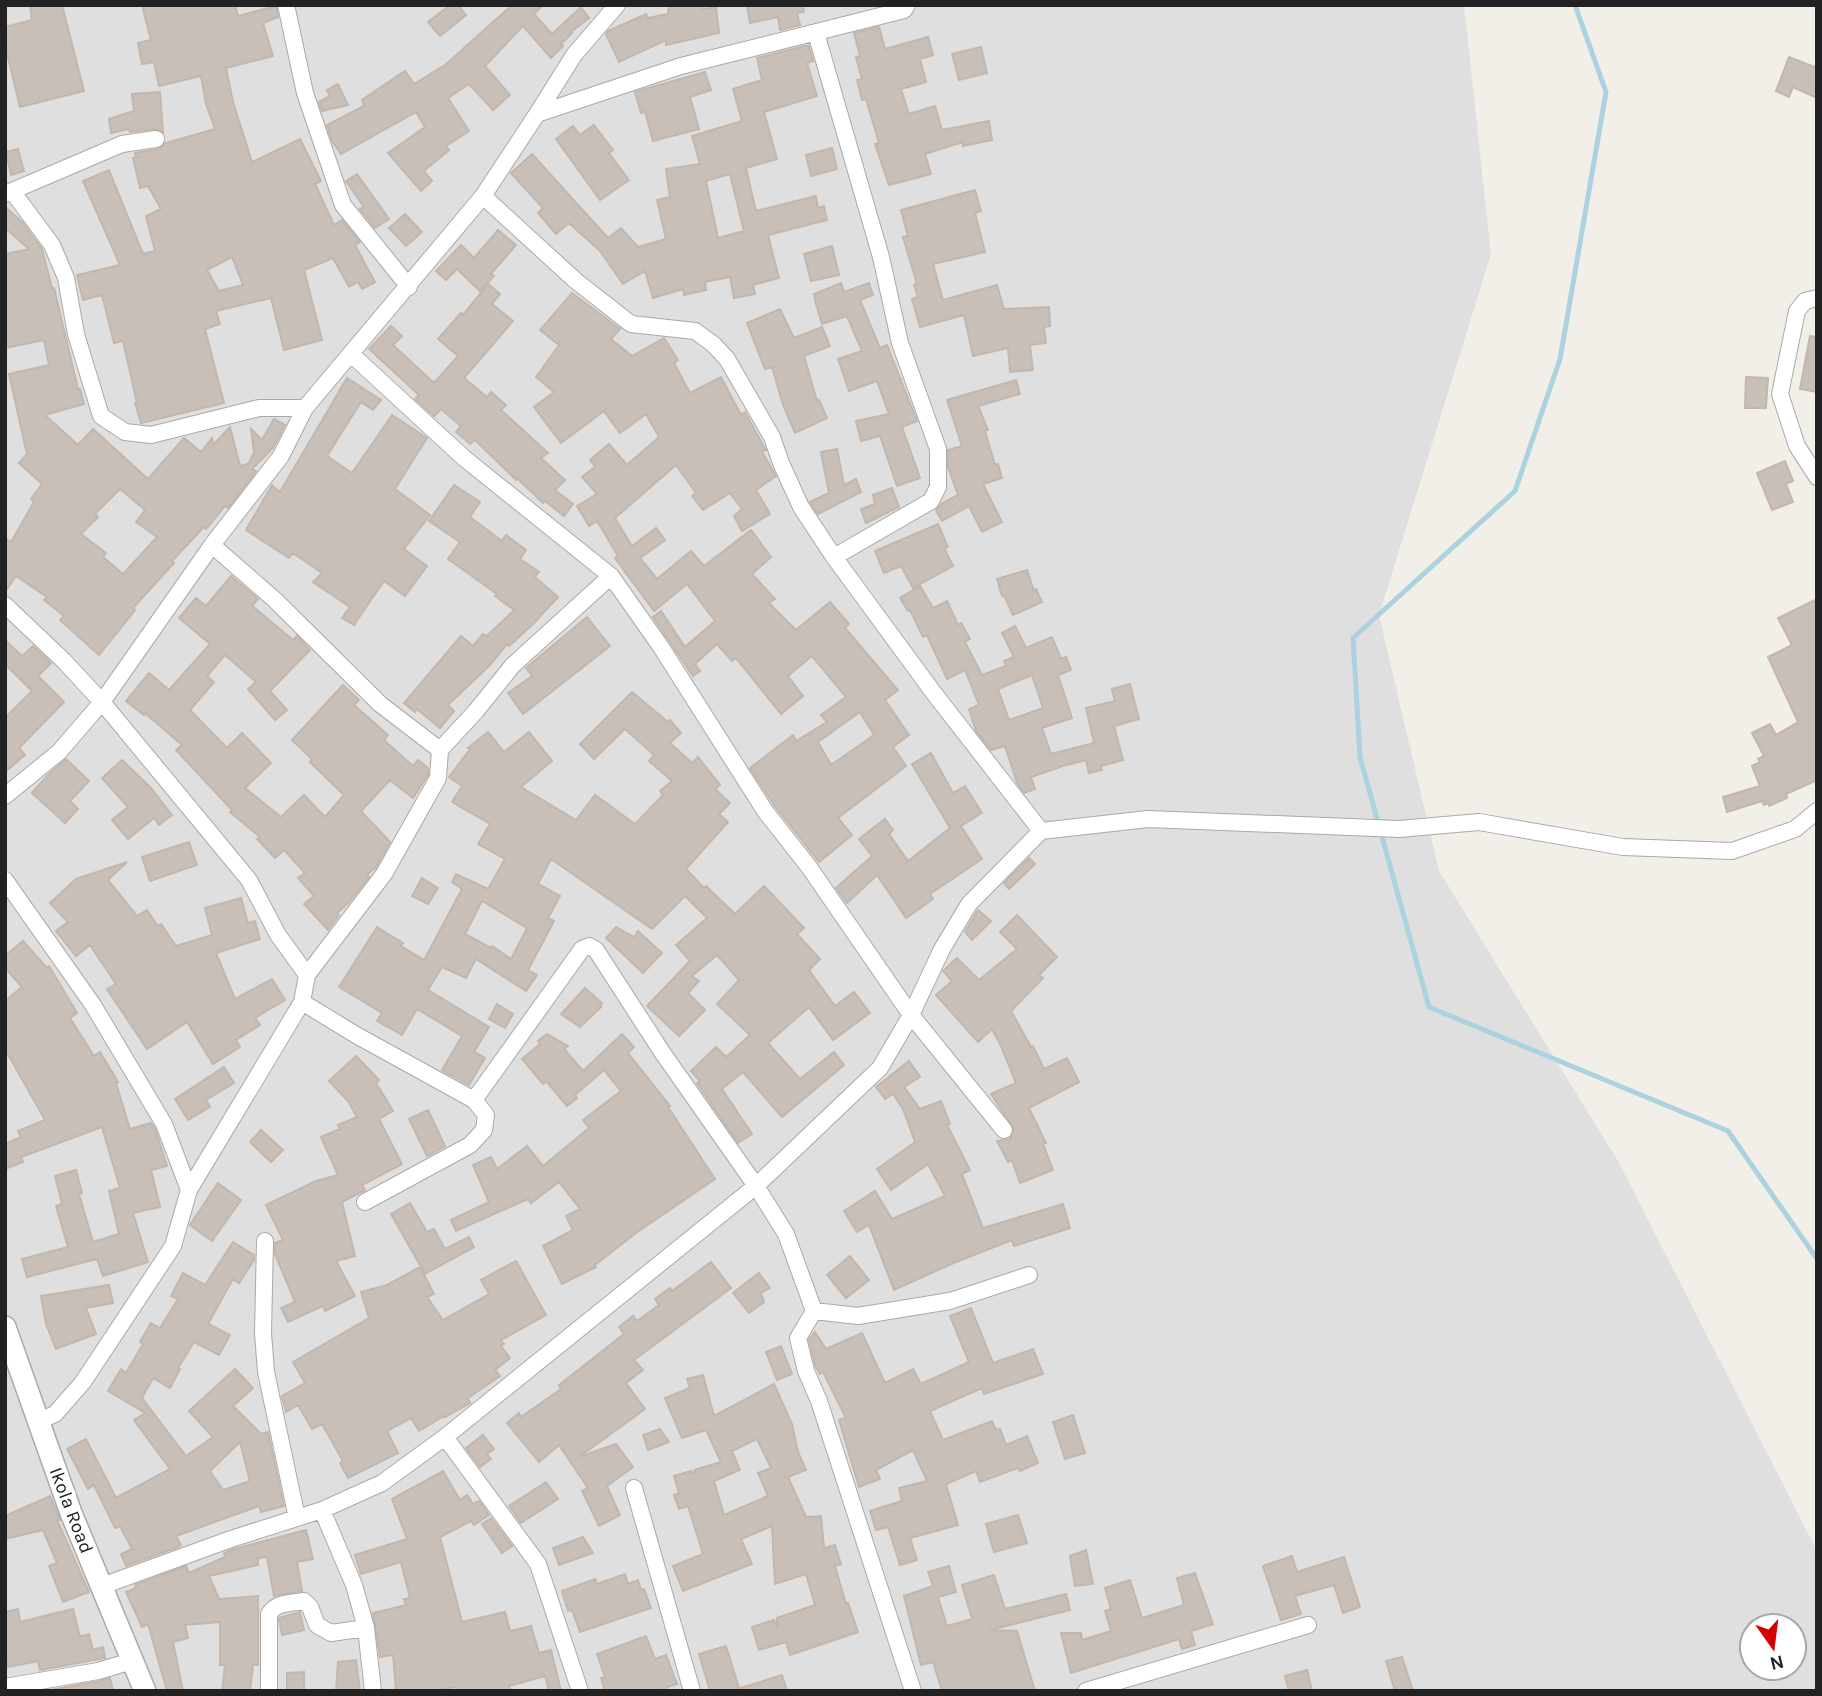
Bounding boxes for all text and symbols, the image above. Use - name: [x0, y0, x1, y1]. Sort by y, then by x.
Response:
- street label: Ikola Road: [45, 1464, 98, 1557]
- north arrow: [1738, 1612, 1808, 1682]
- text: N: [1768, 1650, 1786, 1675]

